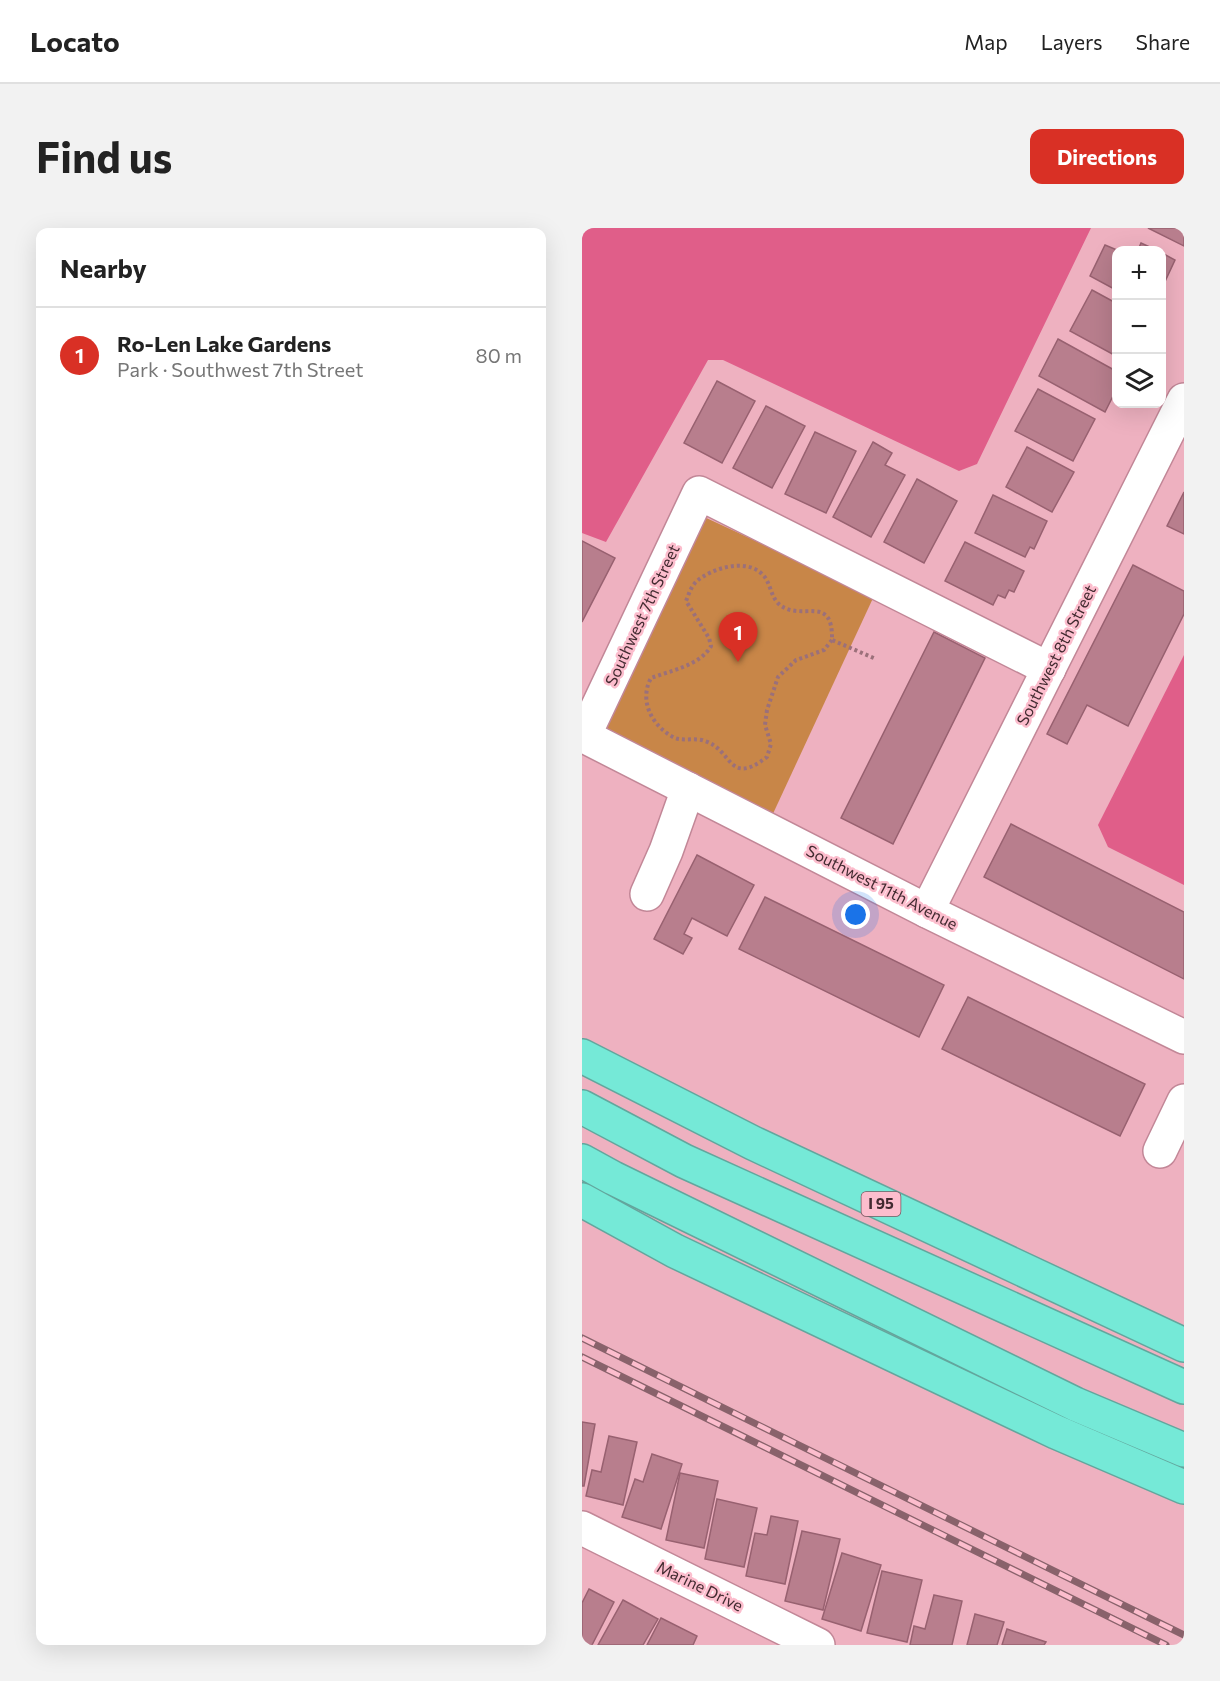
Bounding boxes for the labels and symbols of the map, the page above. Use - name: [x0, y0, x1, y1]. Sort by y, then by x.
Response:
- street label: Southwest 7th Street: [600, 541, 683, 688]
- street label: Southwest 8th Street: [1012, 581, 1099, 728]
- pin: 1: [718, 612, 758, 662]
- street label: Southwest 11th Avenue: [803, 840, 961, 933]
- your location: [841, 900, 870, 929]
- road number: I 95: [862, 1192, 900, 1216]
- street label: Marine Drive: [654, 1557, 746, 1615]

